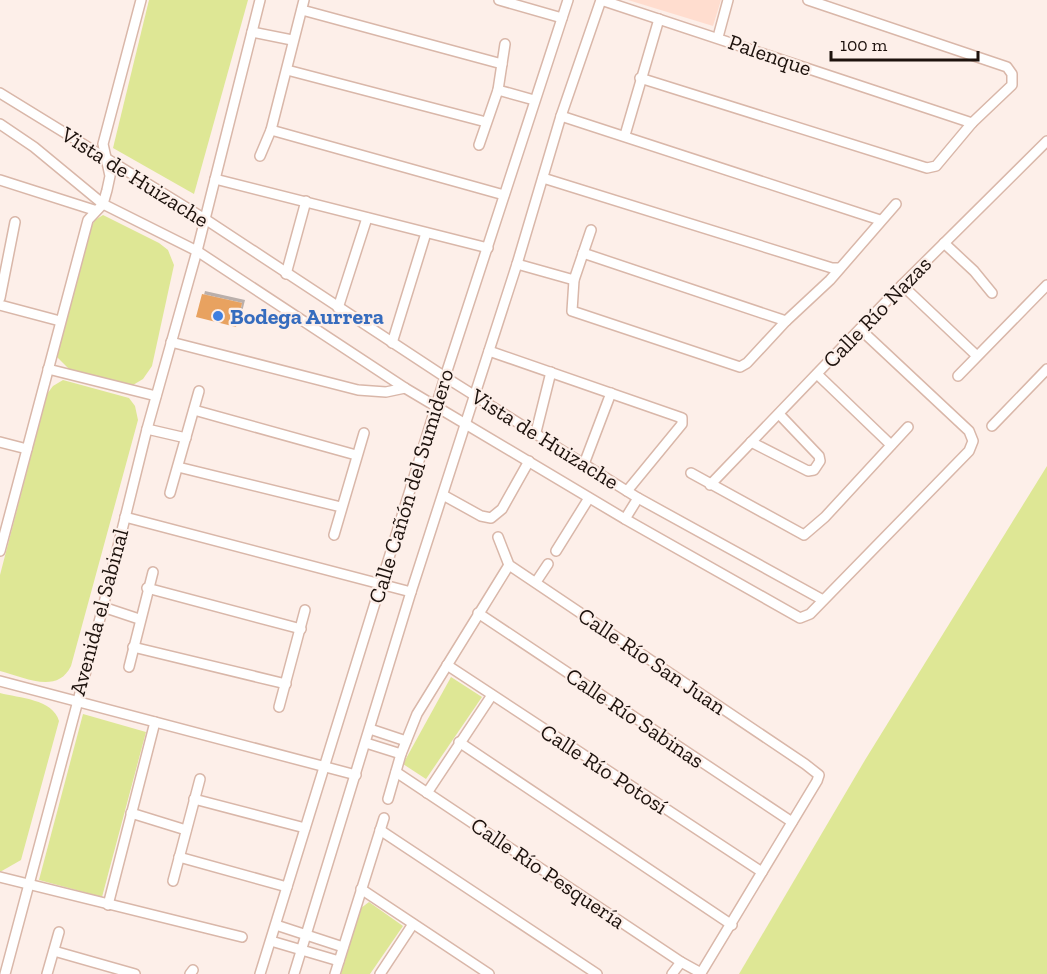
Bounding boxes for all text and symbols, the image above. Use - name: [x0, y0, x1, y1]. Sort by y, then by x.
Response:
- scale bar: [831, 24, 978, 62]
- street label: Palenque: [725, 28, 815, 82]
- text: 100 m: [840, 34, 888, 56]
- street label: Vista de Huizache: [55, 120, 214, 233]
- street label: Calle Río Nazas: [817, 251, 937, 373]
- place label: Bodega Aurrera: [230, 303, 384, 330]
- marker: Bodega Aurrera: [211, 309, 225, 323]
- street label: Calle Cañón del Sumidero: [362, 366, 460, 606]
- street label: Vista de Huizache: [465, 382, 624, 495]
- street label: Avenida el Sabinal: [64, 526, 134, 698]
- street label: Calle Río San Juan: [573, 602, 731, 721]
- street label: Calle Río Sabinas: [561, 662, 709, 774]
- street label: Calle Río Potosí: [535, 718, 673, 820]
- street label: Calle Río Pesquería: [466, 811, 631, 935]

